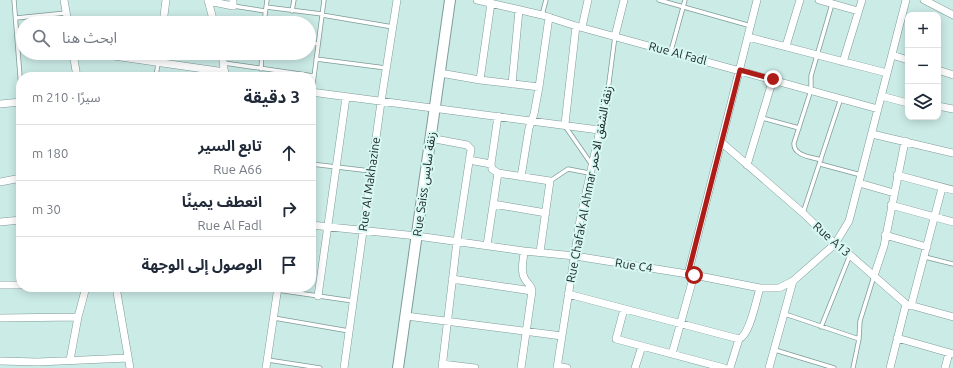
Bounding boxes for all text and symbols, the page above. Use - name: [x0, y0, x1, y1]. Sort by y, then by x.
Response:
- map controls: [905, 12, 941, 120]
- button: +: [905, 12, 941, 48]
- search box: [16, 16, 316, 60]
- icon: search: [30, 27, 52, 49]
- text: ابحث هنا: [62, 29, 117, 46]
- street label: Rue Al Fadl: [648, 39, 708, 67]
- button: −: [905, 48, 941, 84]
- route end: [764, 70, 782, 88]
- street label: Rue Chafak Al Ahmar زنقة الشفق الاحمر: [563, 84, 616, 284]
- button: layers: [905, 84, 941, 120]
- text: 3 دقيقة: [244, 87, 300, 106]
- text: سيرًا · 210 m: [32, 90, 100, 104]
- street label: Rue Saiss زنقة سايس: [410, 131, 439, 237]
- street label: Rue Al Makhazine: [356, 136, 382, 232]
- text: تابع السير: [198, 137, 262, 154]
- icon: ahead: [278, 142, 300, 164]
- text: 180 m: [32, 146, 68, 160]
- text: Rue A66: [213, 162, 262, 176]
- text: انعطف يمينًا: [182, 193, 262, 210]
- icon: right: [278, 198, 300, 220]
- text: 30 m: [32, 202, 61, 216]
- text: Rue Al Fadl: [197, 218, 262, 232]
- street label: Rue A13: [811, 219, 853, 259]
- icon: arrive: [278, 254, 300, 276]
- text: الوصول إلى الوجهة: [142, 256, 262, 273]
- street label: Rue C4: [614, 256, 654, 274]
- route start: [685, 266, 703, 284]

